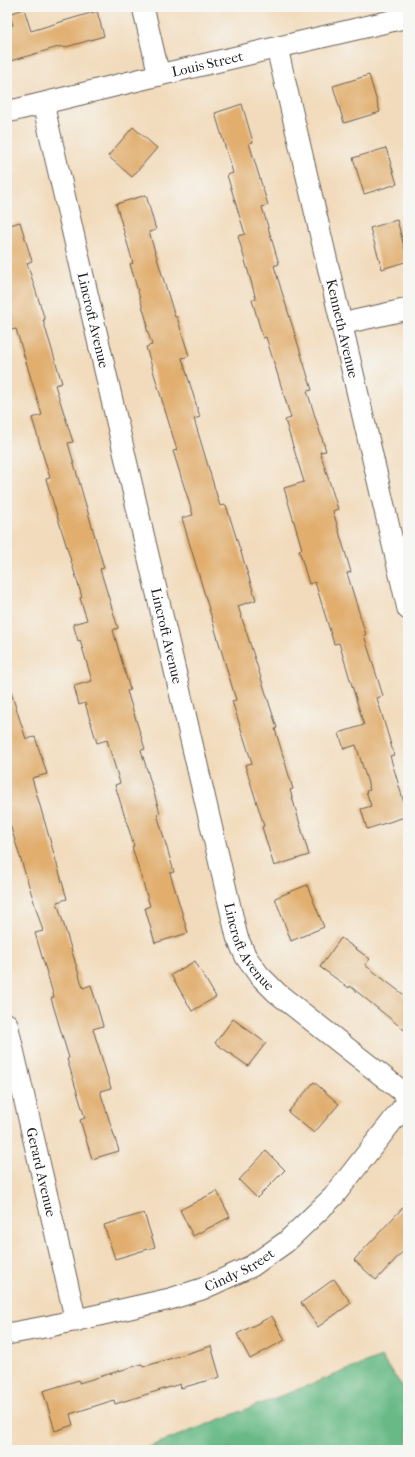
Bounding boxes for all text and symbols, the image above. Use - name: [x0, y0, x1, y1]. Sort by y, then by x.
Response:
- street label: Louis Street: [170, 47, 245, 80]
- street label: Lincroft Avenue: [74, 271, 113, 370]
- street label: Kenneth Avenue: [323, 277, 362, 380]
- street label: Lincroft Avenue: [148, 586, 186, 685]
- street label: Lincroft Avenue: [221, 901, 278, 994]
- street label: Gerard Avenue: [23, 1126, 60, 1218]
- street label: Cindy Street: [202, 1245, 277, 1295]

